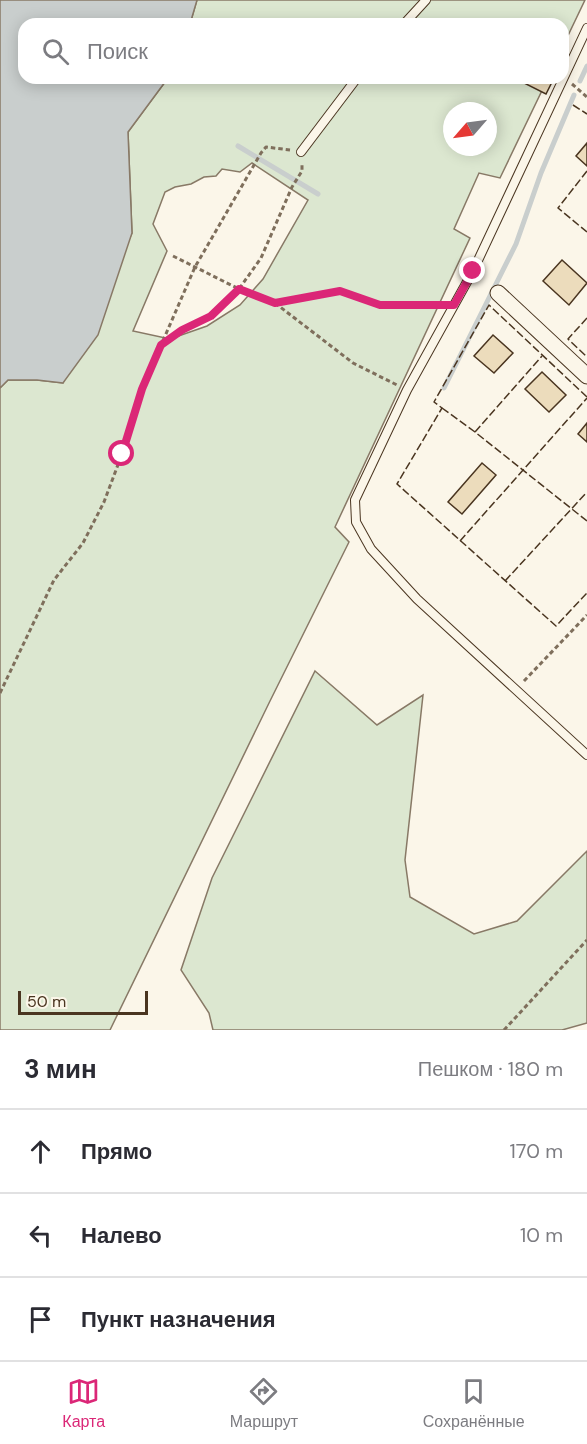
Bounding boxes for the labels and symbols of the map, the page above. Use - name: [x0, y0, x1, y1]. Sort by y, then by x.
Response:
- north arrow: [443, 102, 497, 156]
- route end: [459, 257, 485, 283]
- route start: [108, 440, 134, 466]
- scale bar: [18, 988, 148, 1016]

